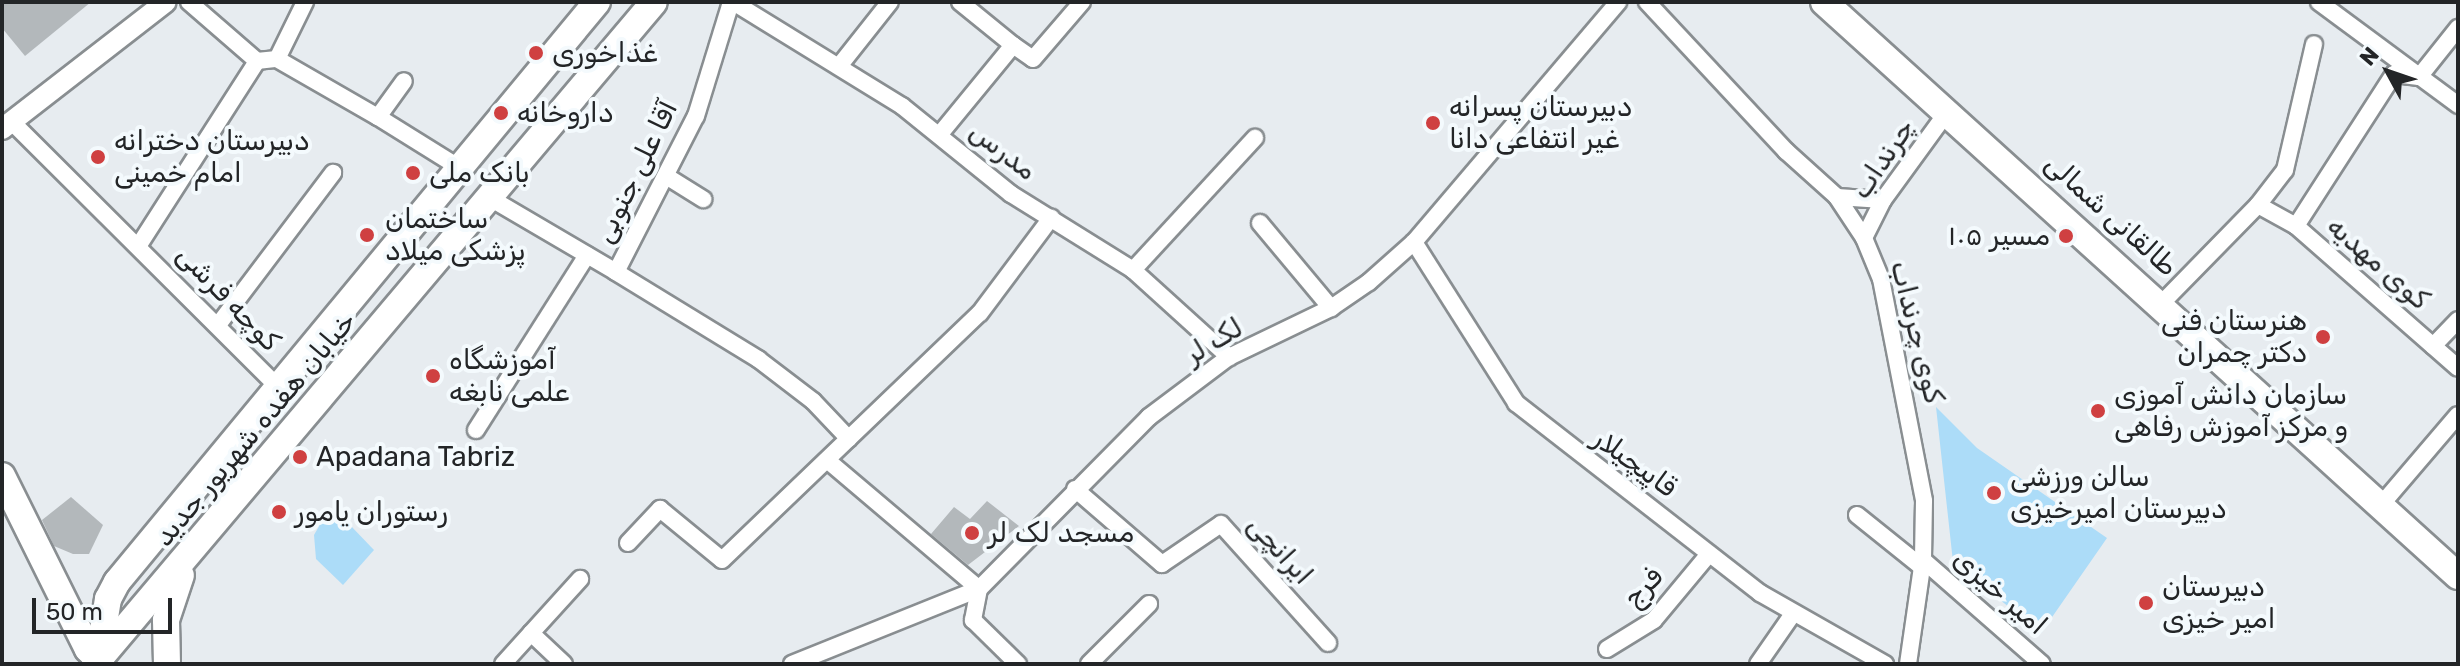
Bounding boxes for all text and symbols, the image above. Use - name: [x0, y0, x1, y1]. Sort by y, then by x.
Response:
- north arrow: [2348, 32, 2428, 112]
- place label: غذاخوری: [552, 36, 658, 70]
- text: N: [2354, 42, 2385, 71]
- marker: غذاخوری: [527, 44, 545, 62]
- place label: دبیرستان پسرانه غیر انتفاعی دانا: [1449, 90, 1632, 156]
- street label: آقا علی جنوبی: [587, 95, 685, 249]
- place label: داروخانه: [517, 96, 613, 130]
- marker: داروخانه: [492, 104, 510, 122]
- street label: چرنداب: [1844, 113, 1922, 205]
- street label: مدرس: [963, 114, 1043, 188]
- marker: دبیرستان پسرانه غیر انتفاعی دانا: [1424, 114, 1442, 132]
- place label: دبیرستان دخترانه امام خمینی: [114, 124, 310, 190]
- street label: طالقانی شمالی: [2038, 147, 2184, 283]
- marker: دبیرستان دخترانه امام خمینی: [89, 148, 107, 166]
- place label: بانک ملی: [429, 156, 530, 190]
- marker: بانک ملی: [404, 164, 422, 182]
- place label: ساختمان پزشکی میلاد: [385, 202, 526, 268]
- street label: کوی ‌‌‌مهدیه: [2320, 210, 2436, 316]
- place label: مسیر ۱۰۵: [1948, 219, 2050, 253]
- marker: ساختمان پزشکی میلاد: [356, 224, 378, 246]
- marker: مسیر ۱۰۵: [2057, 227, 2075, 245]
- street label: کوچه فرشی: [169, 238, 287, 358]
- street label: کوی چرنداب: [1883, 257, 1951, 407]
- place label: هنرستان فنی دکتر چمران: [2161, 304, 2307, 370]
- street label: خیابان هفده شهریور جدید: [147, 305, 363, 553]
- street label: لک لر: [1179, 311, 1249, 371]
- marker: هنرستان فنی دکتر چمران: [2314, 328, 2332, 346]
- place label: آموزشگاه علمی نابغه: [449, 343, 569, 409]
- marker: آموزشگاه علمی نابغه: [424, 367, 442, 385]
- place label: سازمان دانش آموزی و مرکز آموزش رفاهی: [2114, 378, 2348, 444]
- marker: سازمان دانش آموزی و مرکز آموزش رفاهی: [2089, 402, 2107, 420]
- street label: قاپیچیلار: [1587, 422, 1683, 504]
- place label: Apadana Tabriz: [316, 440, 516, 474]
- marker: Apadana Tabriz: [291, 448, 309, 466]
- place label: سالن ورزشی دبیرستان امیرخیزی: [2010, 460, 2227, 526]
- marker: سالن ورزشی دبیرستان امیرخیزی: [1985, 484, 2003, 502]
- place label: رستوران یامور: [295, 495, 448, 529]
- marker: رستوران یامور: [270, 503, 288, 521]
- street label: ایرانچی: [1240, 508, 1320, 592]
- place label: مسجد لک لر: [988, 516, 1134, 550]
- marker: مسجد لک لر: [963, 524, 981, 542]
- street label: امیر خیزی: [1946, 542, 2054, 642]
- street label: فرج: [1616, 560, 1670, 614]
- place label: دبیرستان امیر خیزی: [2162, 570, 2276, 636]
- scale bar: [36, 582, 176, 632]
- marker: دبیرستان امیر خیزی: [2137, 594, 2155, 612]
- text: 50 m: [46, 598, 103, 626]

